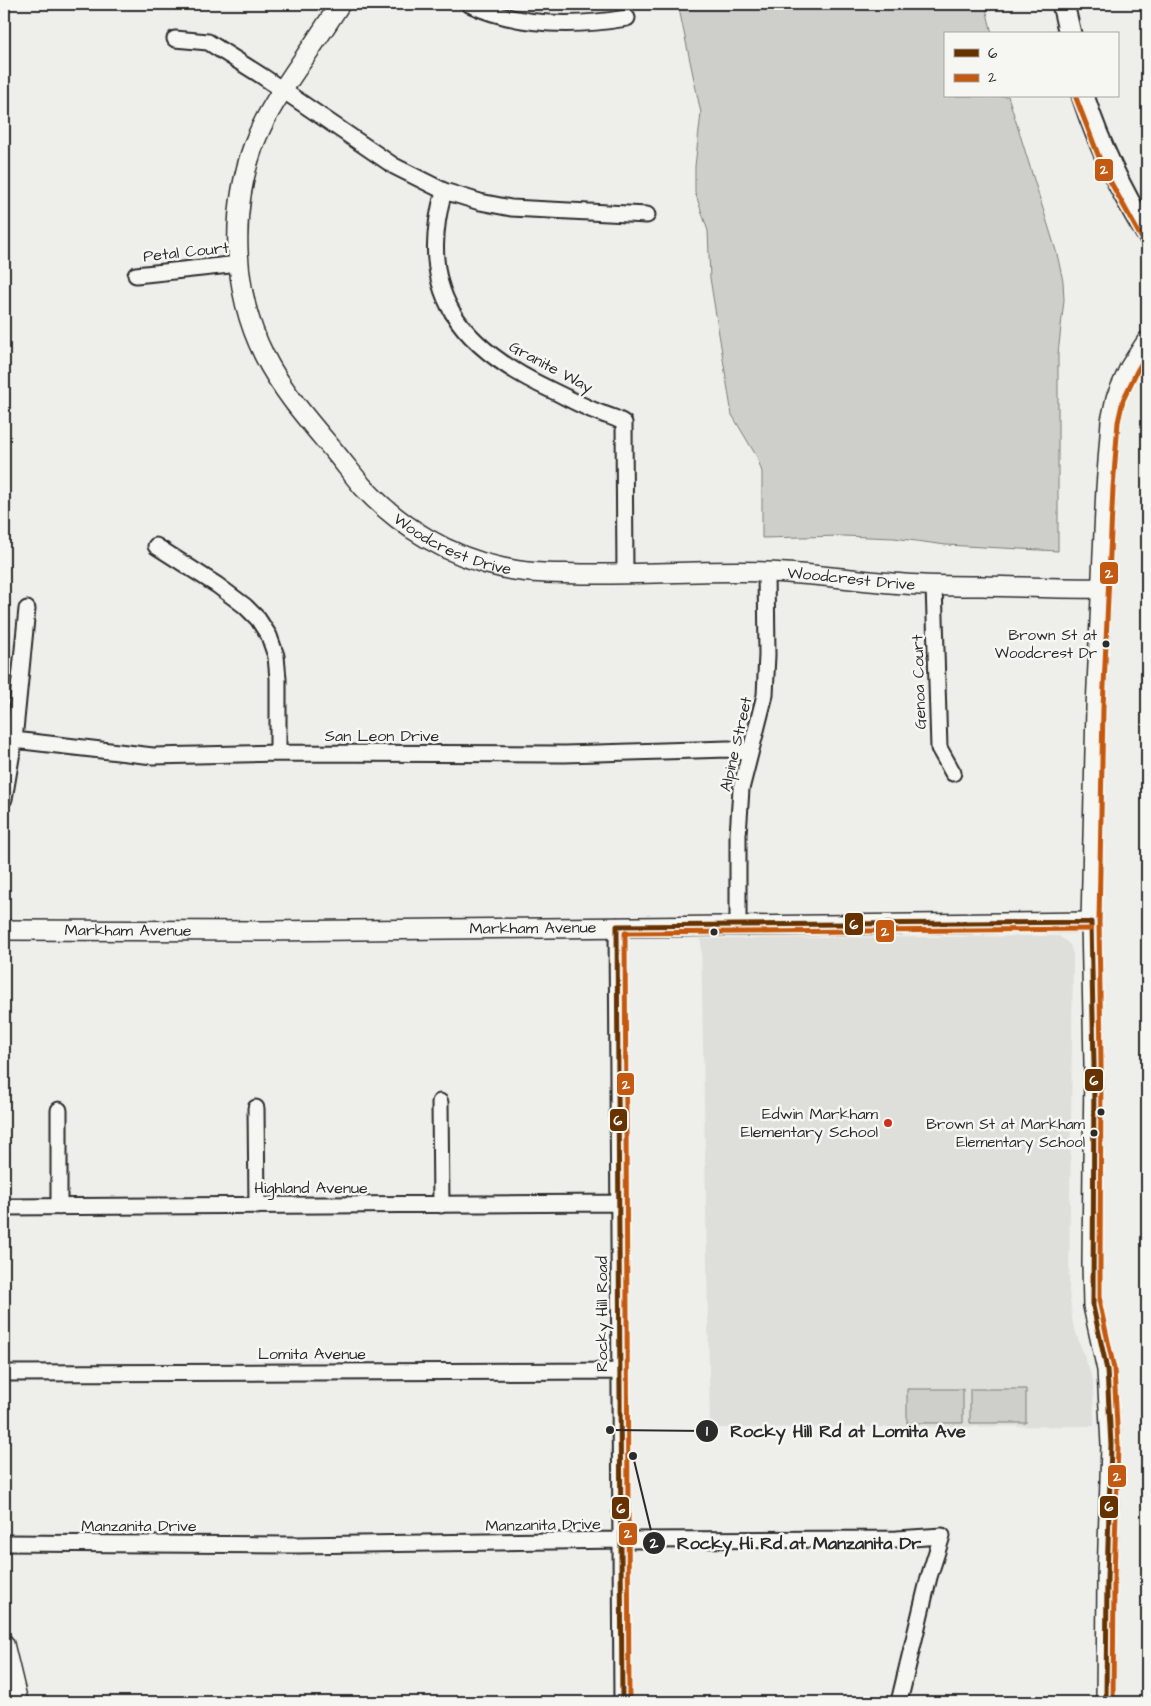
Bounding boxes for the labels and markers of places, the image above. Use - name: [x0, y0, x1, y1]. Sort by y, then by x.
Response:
- place label: Brown St at Woodcrest Dr: [995, 625, 1097, 664]
- marker: Brown St at Woodcrest Dr: [1101, 639, 1111, 649]
- unlabelled marker: [709, 927, 719, 937]
- place label: Edwin Markham Elementary School: [741, 1103, 879, 1144]
- unlabelled marker: [1096, 1107, 1106, 1117]
- place label: Brown St at Markham Elementary School: [926, 1114, 1085, 1154]
- marker: Edwin Markham Elementary School: [882, 1117, 894, 1129]
- marker: Brown St at Markham Elementary School: [1089, 1128, 1099, 1138]
- callout: Rocky Hill Rd at Lomita Ave: [695, 1414, 975, 1447]
- callout: Rocky Hi Rd at Manzanita Dr: [642, 1527, 931, 1560]

